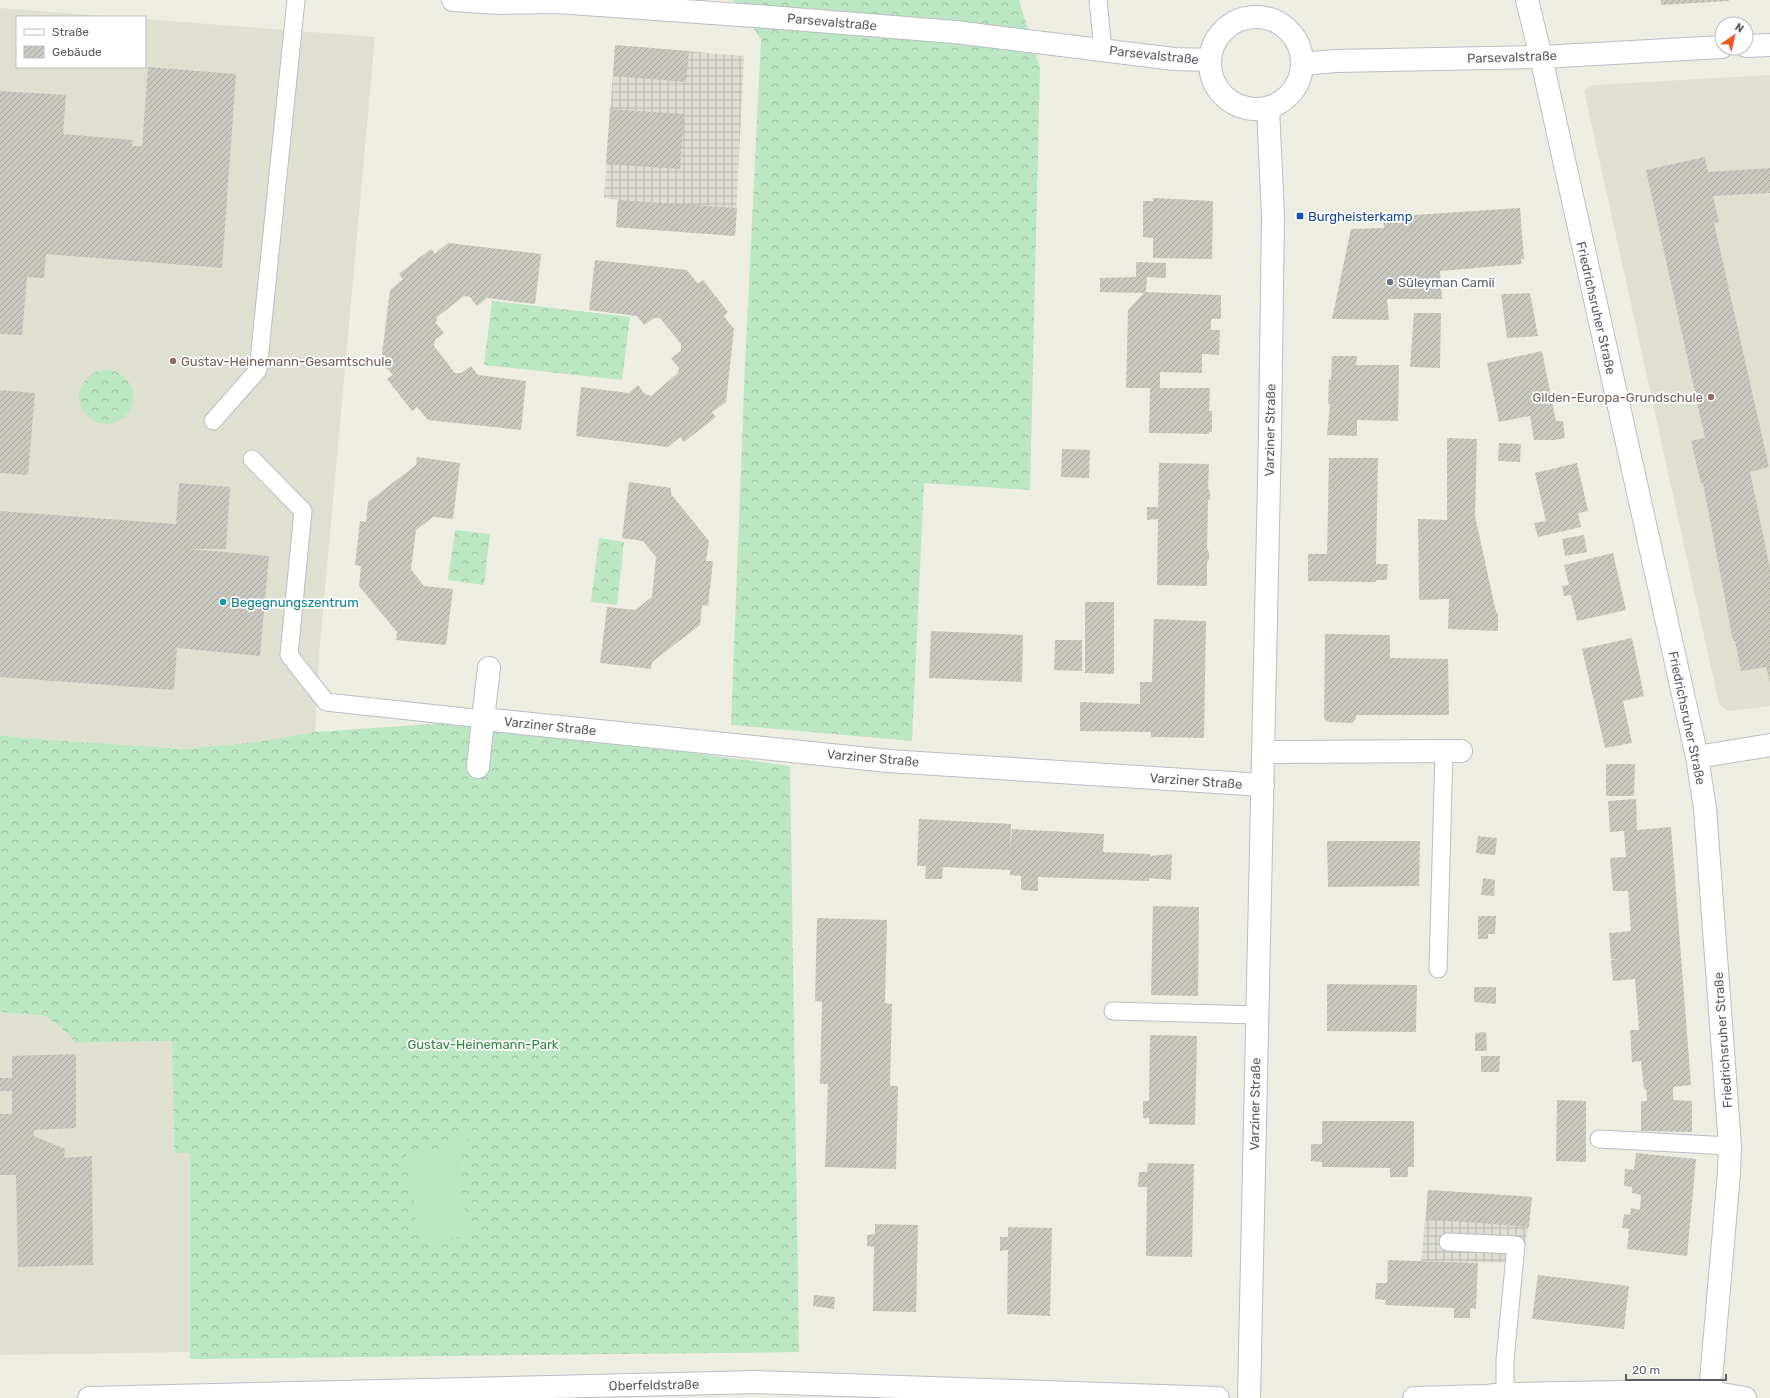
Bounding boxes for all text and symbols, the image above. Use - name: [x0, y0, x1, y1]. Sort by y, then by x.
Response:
- street label: Parsevalstraße: [787, 11, 877, 33]
- legend: [16, 16, 146, 68]
- north arrow: [1714, 16, 1754, 56]
- text: N: [1732, 21, 1746, 36]
- text: Straße: [52, 25, 89, 39]
- street label: Parsevalstraße: [1108, 43, 1200, 67]
- text: Gebäude: [52, 45, 102, 59]
- street label: Parsevalstraße: [1467, 48, 1557, 66]
- place label: Burgheisterkamp: [1308, 209, 1413, 225]
- marker: Burgheisterkamp: [1295, 211, 1305, 221]
- street label: Friedrichsruher Straße: [1573, 240, 1619, 376]
- place label: Süleyman Camii: [1398, 275, 1495, 290]
- marker: Süleyman Camii: [1385, 277, 1395, 287]
- place label: Gustav-Heinemann-Gesamtschule: [181, 354, 392, 369]
- marker: Gustav-Heinemann-Gesamtschule: [168, 356, 178, 366]
- street label: Varziner Straße: [1262, 383, 1278, 477]
- place label: Gilden-Europa-Grundschule: [1532, 390, 1703, 405]
- marker: Gilden-Europa-Grundschule: [1706, 392, 1716, 402]
- place label: Begegnungszentrum: [231, 595, 359, 611]
- marker: Begegnungszentrum: [218, 597, 228, 607]
- street label: Friedrichsruher Straße: [1666, 650, 1708, 786]
- street label: Varziner Straße: [503, 714, 597, 738]
- street label: Varziner Straße: [826, 746, 920, 770]
- street label: Varziner Straße: [1149, 770, 1243, 792]
- street label: Friedrichsruher Straße: [1711, 972, 1735, 1108]
- park label: Gustav-Heinemann-Park: [407, 1037, 559, 1052]
- street label: Varziner Straße: [1247, 1057, 1263, 1151]
- scale bar: [1626, 1356, 1726, 1382]
- text: 20 m: [1632, 1363, 1660, 1377]
- street label: Oberfeldstraße: [609, 1377, 699, 1393]

